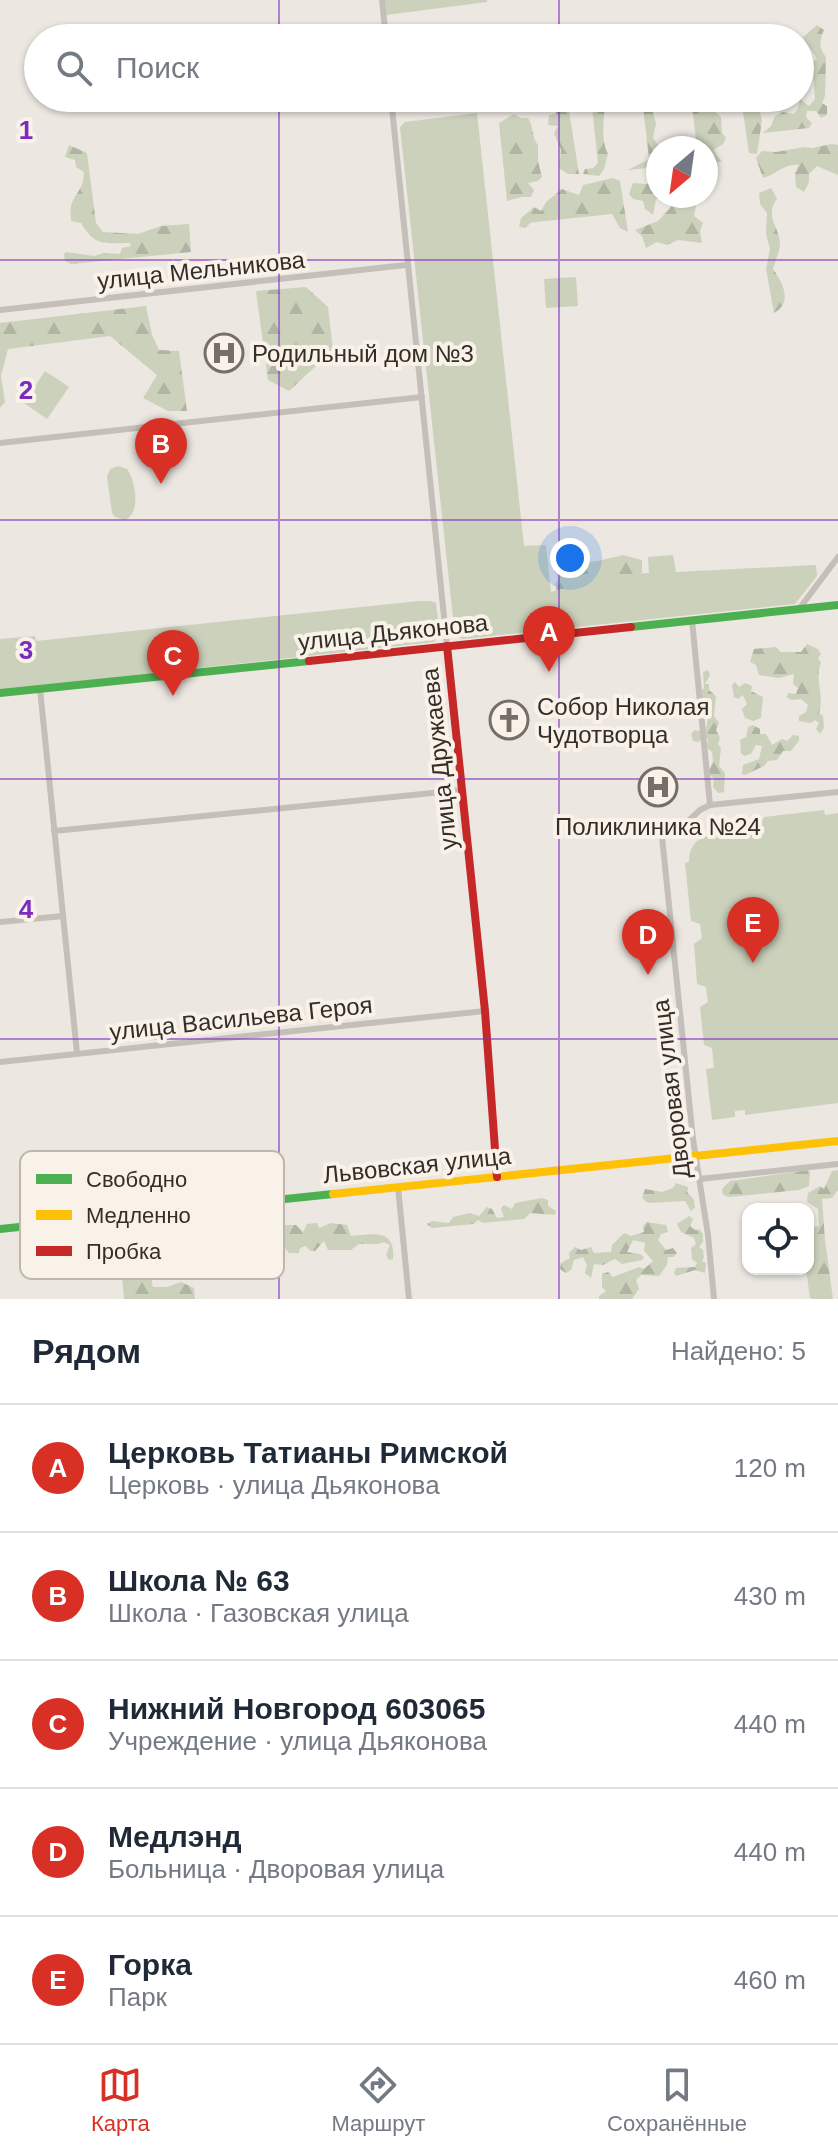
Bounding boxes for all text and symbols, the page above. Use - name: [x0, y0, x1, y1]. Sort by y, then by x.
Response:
- search box: [24, 24, 814, 112]
- icon: search: [52, 46, 96, 90]
- text: Поиск: [116, 51, 199, 84]
- text: 1: [19, 115, 33, 145]
- north arrow: [646, 136, 718, 208]
- street label: улица Мельникова: [96, 246, 307, 294]
- hospital icon: Родильный дом №3: [203, 332, 245, 374]
- place label: Родильный дом №3: [252, 340, 474, 367]
- text: 2: [19, 375, 33, 405]
- pin: B: [135, 418, 187, 484]
- your location: [550, 538, 590, 578]
- pin: A: [523, 606, 575, 672]
- street label: улица Дьяконова: [297, 609, 490, 655]
- pin: C: [147, 630, 199, 696]
- text: 3: [19, 635, 33, 665]
- street label: улица Дружаева: [416, 666, 462, 851]
- place label: Собор Николая Чудотворца: [537, 693, 709, 748]
- church icon: Собор Николая Чудотворца: [488, 699, 530, 741]
- hospital icon: Поликлиника №24: [637, 766, 679, 808]
- place label: Поликлиника №24: [555, 813, 761, 840]
- text: 4: [19, 894, 34, 924]
- pin: E: [727, 897, 779, 963]
- pin: D: [622, 909, 674, 975]
- street label: улица Васильева Героя: [108, 991, 374, 1045]
- street label: Дворовая улица: [647, 997, 695, 1180]
- street label: Львовская улица: [322, 1142, 513, 1188]
- legend: [20, 1151, 284, 1279]
- text: Свободно: [86, 1167, 187, 1192]
- text: Медленно: [86, 1203, 191, 1228]
- map controls: [742, 1203, 814, 1275]
- button: locate: [742, 1203, 814, 1275]
- text: Пробка: [86, 1239, 162, 1264]
- text: Рядом: [32, 1332, 141, 1370]
- text: Найдено: 5: [671, 1336, 806, 1366]
- text: Церковь Татианы Римской: [108, 1436, 508, 1469]
- text: A: [49, 1453, 67, 1483]
- text: 120 m: [734, 1453, 806, 1483]
- text: Церковь · улица Дьяконова: [108, 1470, 440, 1500]
- text: Школа № 63: [108, 1564, 290, 1597]
- text: B: [49, 1581, 67, 1611]
- text: 430 m: [734, 1581, 806, 1611]
- text: Школа · Газовская улица: [108, 1598, 409, 1628]
- text: Нижний Новгород 603065: [108, 1692, 485, 1725]
- text: C: [49, 1709, 67, 1739]
- text: 440 m: [734, 1709, 806, 1739]
- text: Учреждение · улица Дьяконова: [108, 1726, 487, 1756]
- text: Медлэнд: [108, 1820, 242, 1853]
- text: D: [49, 1837, 67, 1867]
- text: 440 m: [734, 1837, 806, 1867]
- text: Больница · Дворовая улица: [108, 1854, 444, 1884]
- text: Горка: [108, 1948, 192, 1981]
- text: E: [49, 1965, 67, 1995]
- text: 460 m: [734, 1965, 806, 1995]
- text: Парк: [108, 1982, 167, 2012]
- tab: Карта: [91, 2063, 150, 2137]
- tab: Маршрут: [332, 2063, 425, 2137]
- tab: Сохранённые: [607, 2063, 747, 2137]

